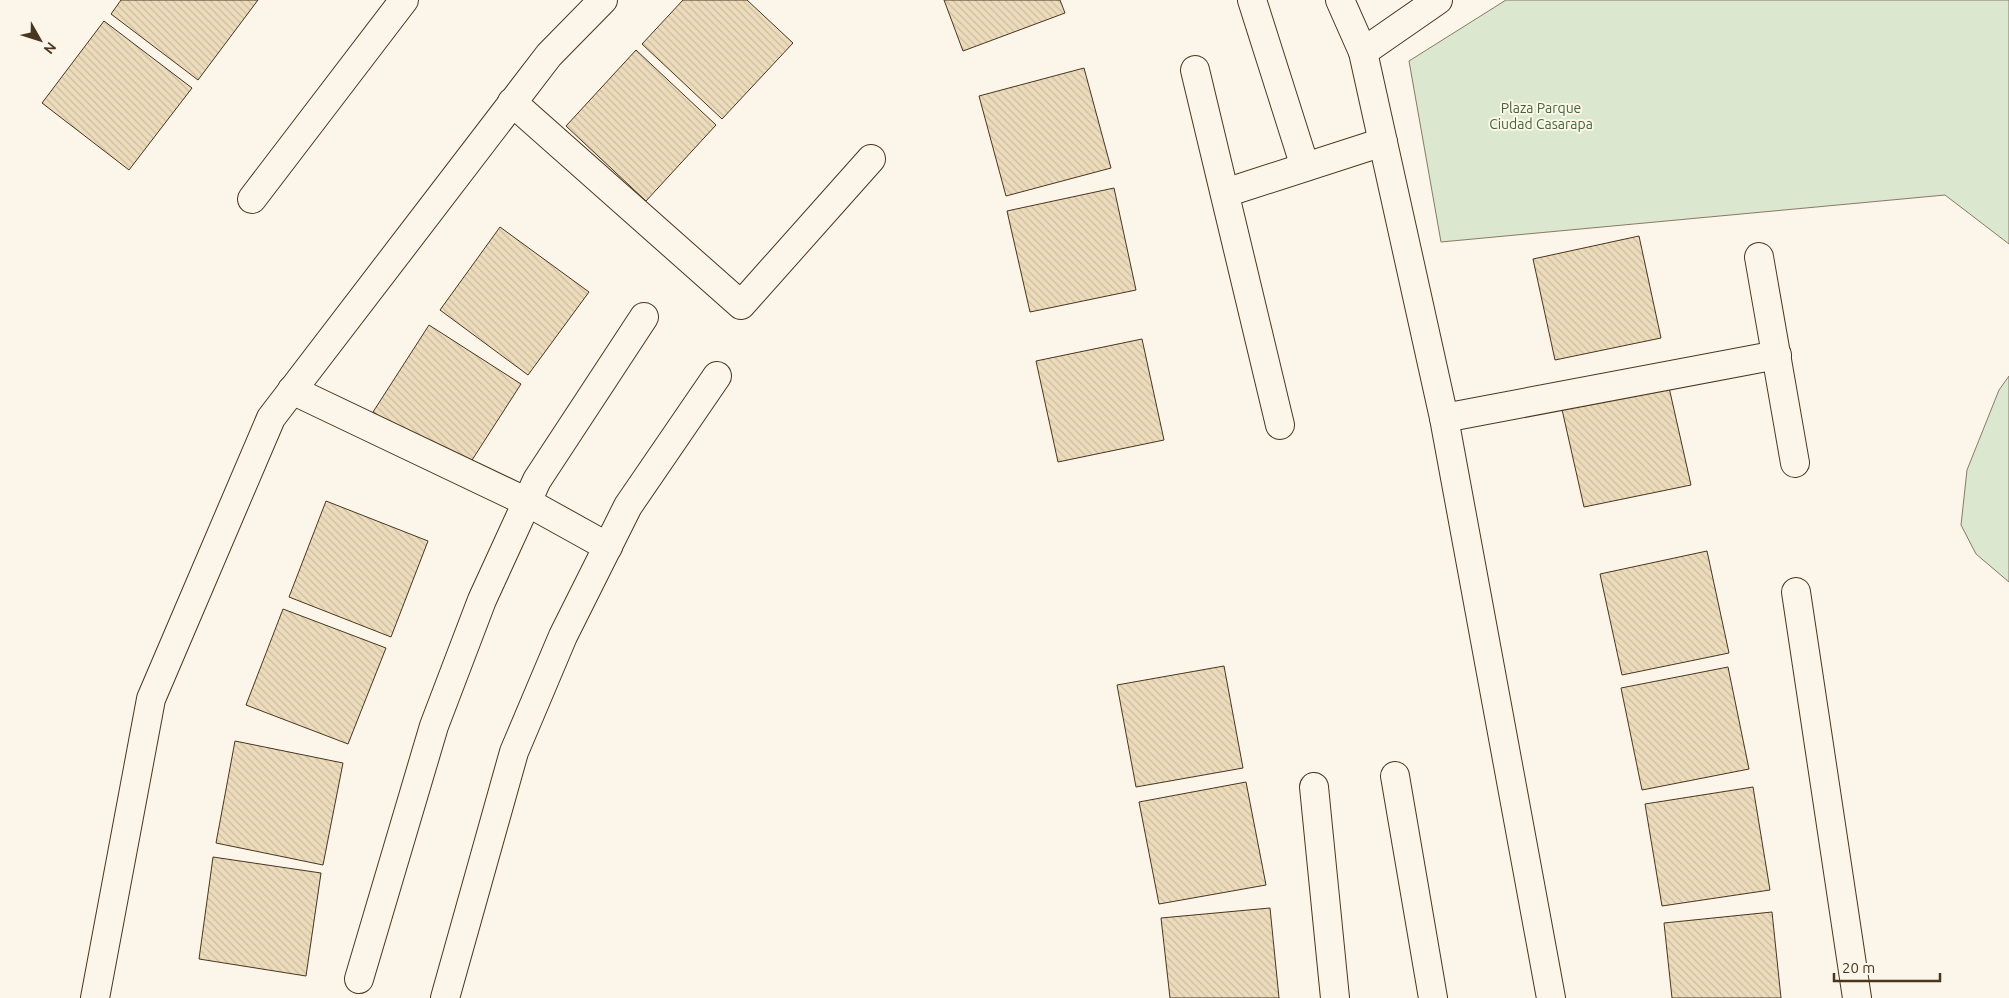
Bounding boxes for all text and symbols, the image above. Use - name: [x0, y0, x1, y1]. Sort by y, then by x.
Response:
- north arrow: [15, 15, 65, 65]
- text: N: [41, 39, 60, 57]
- park label: Plaza Parque Ciudad Casarapa: [1489, 100, 1593, 132]
- scale bar: [1834, 950, 1940, 982]
- text: 20 m: [1842, 959, 1875, 976]

